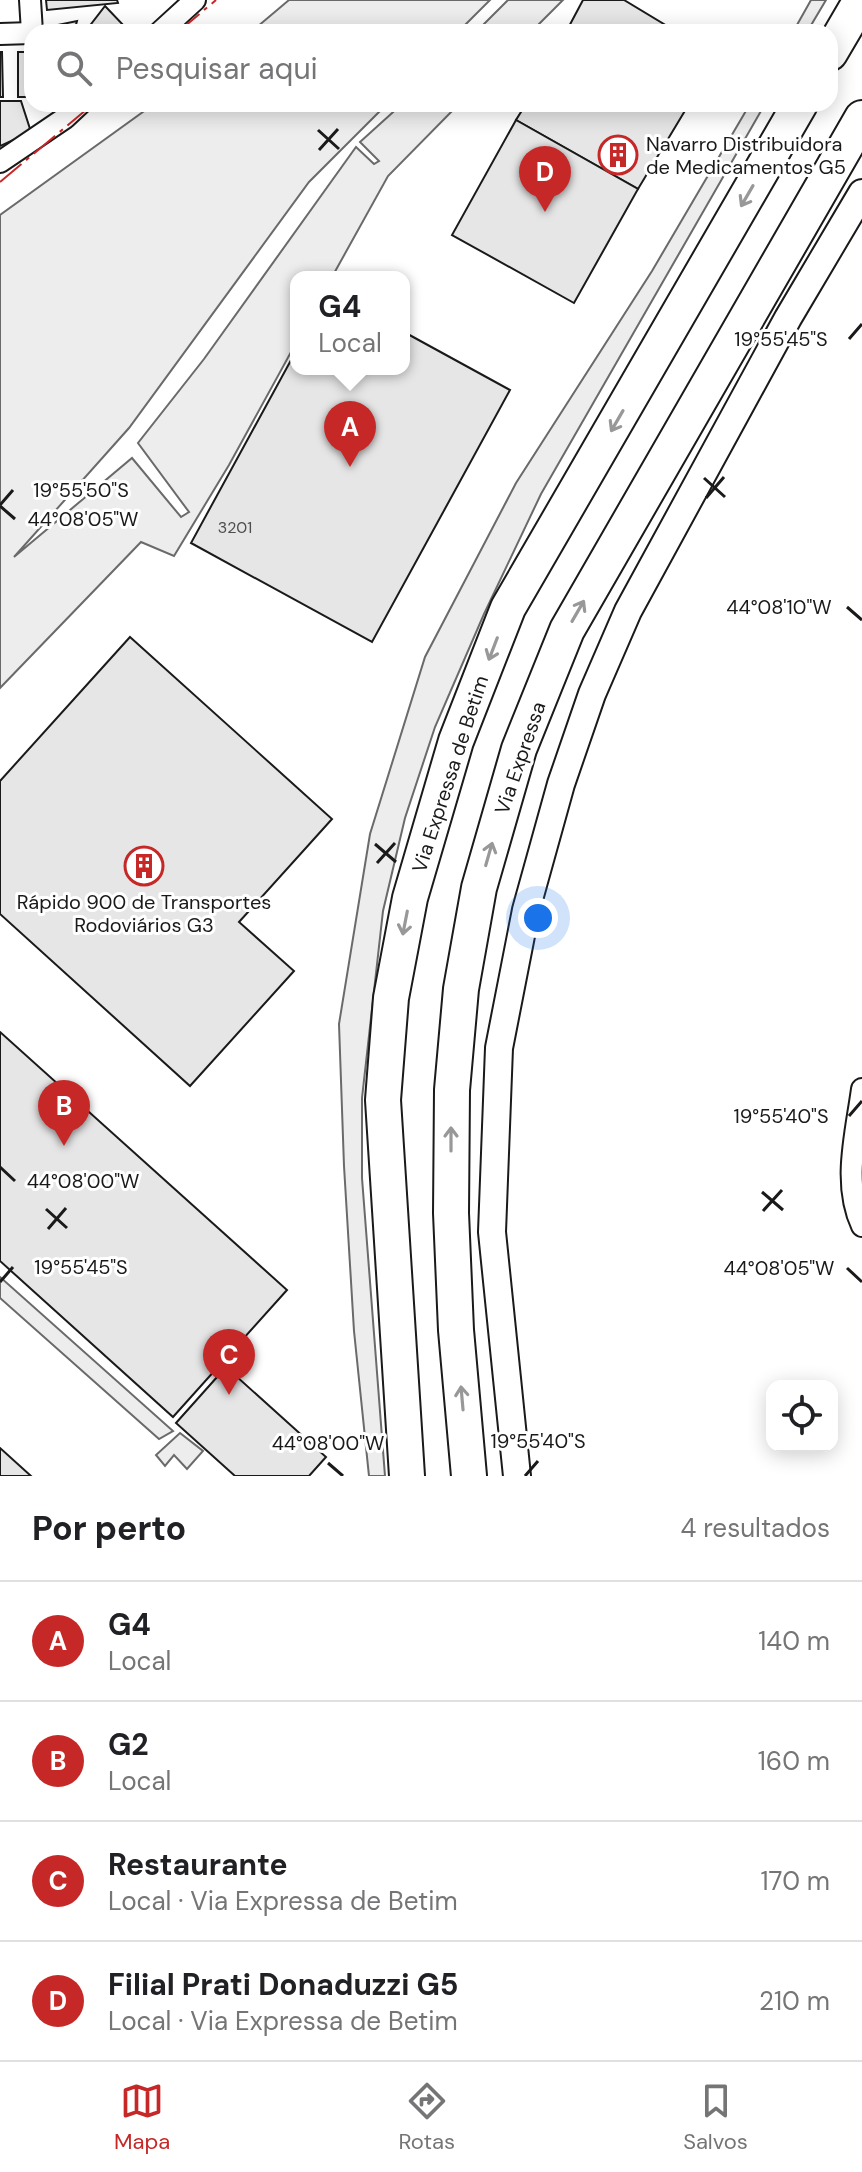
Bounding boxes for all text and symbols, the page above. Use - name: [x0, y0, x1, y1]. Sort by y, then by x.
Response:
- search box: [24, 24, 838, 112]
- icon: search: [52, 46, 96, 90]
- text: Pesquisar aqui: [116, 49, 318, 88]
- place label: Navarro Distribuidora de Medicamentos G5: [646, 131, 846, 180]
- building icon: Navarro Distribuidora de Medicamentos G5: [597, 134, 639, 176]
- pin: D: [519, 146, 571, 212]
- one-way arrow: [739, 184, 755, 207]
- popup: [290, 271, 410, 375]
- text: G4: [318, 287, 361, 326]
- text: Local: [318, 326, 382, 360]
- text: 19°55'45"S: [734, 326, 828, 352]
- pin: A: [324, 401, 376, 467]
- one-way arrow: [609, 409, 625, 432]
- text: 19°55'50"S: [33, 477, 129, 503]
- text: 44°08'05"W: [28, 506, 138, 532]
- house number: 3201: [218, 517, 252, 538]
- text: 44°08'10"W: [726, 594, 832, 620]
- one-way arrow: [570, 600, 586, 623]
- one-way arrow: [485, 636, 499, 661]
- street label: Via Expressa de Betim: [406, 672, 494, 876]
- street label: Via Expressa: [489, 698, 551, 818]
- one-way arrow: [482, 842, 497, 868]
- building icon: Rápido 900 de Transportes Rodoviários G3: [123, 845, 165, 887]
- place label: Rápido 900 de Transportes Rodoviários G3: [17, 889, 271, 938]
- your location: [518, 898, 558, 938]
- one-way arrow: [397, 909, 412, 935]
- pin: B: [38, 1080, 90, 1146]
- text: 19°55'40"S: [733, 1103, 829, 1129]
- one-way arrow: [443, 1126, 459, 1153]
- text: 44°08'00"W: [27, 1168, 139, 1194]
- text: 19°55'45"S: [34, 1254, 128, 1280]
- text: 44°08'05"W: [724, 1255, 834, 1281]
- pin: C: [203, 1329, 255, 1395]
- map controls: [766, 1380, 838, 1452]
- button: locate: [766, 1380, 838, 1452]
- one-way arrow: [454, 1385, 469, 1412]
- text: 19°55'40"S: [490, 1428, 586, 1454]
- text: 44°08'00"W: [272, 1430, 384, 1456]
- text: Por perto: [32, 1506, 186, 1551]
- text: 4 resultados: [681, 1511, 830, 1545]
- text: G4: [108, 1605, 151, 1644]
- text: A: [49, 1624, 67, 1658]
- text: 140 m: [758, 1624, 830, 1658]
- text: Local: [108, 1644, 171, 1678]
- text: G2: [108, 1725, 149, 1764]
- text: B: [50, 1744, 66, 1778]
- text: 160 m: [758, 1744, 830, 1778]
- text: Local: [108, 1764, 171, 1798]
- text: Restaurante: [108, 1845, 288, 1884]
- text: C: [48, 1864, 68, 1898]
- text: 170 m: [761, 1864, 830, 1898]
- text: Local · Via Expressa de Betim: [108, 1884, 458, 1918]
- text: Filial Prati Donaduzzi G5: [108, 1965, 459, 2004]
- text: D: [49, 1984, 67, 2018]
- text: 210 m: [759, 1984, 830, 2018]
- text: Local · Via Expressa de Betim: [108, 2004, 458, 2038]
- tab: Mapa: [114, 2079, 170, 2156]
- tab: Rotas: [398, 2079, 455, 2156]
- tab: Salvos: [683, 2079, 748, 2156]

